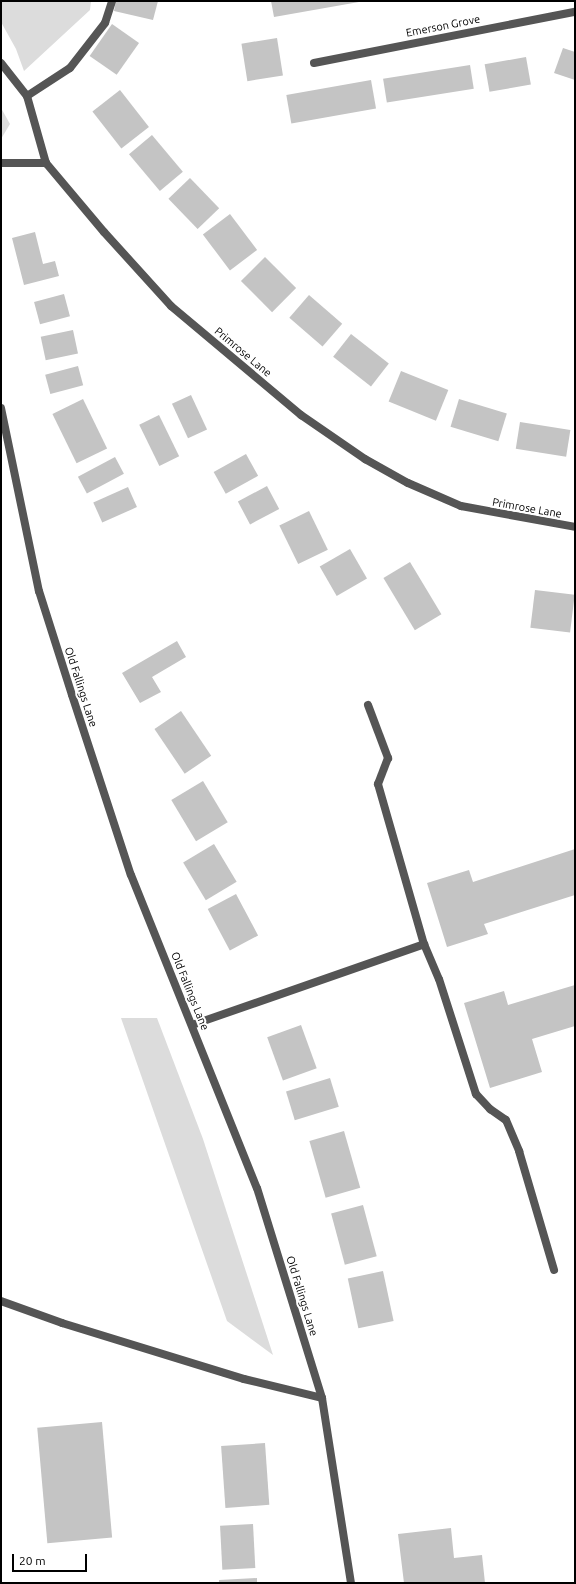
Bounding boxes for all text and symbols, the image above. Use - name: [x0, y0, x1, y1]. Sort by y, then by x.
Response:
- street label: Emerson Grove: [405, 12, 481, 40]
- street label: Primrose Lane: [212, 324, 274, 380]
- street label: Primrose Lane: [491, 495, 563, 521]
- street label: Old Fallings Lane: [62, 645, 100, 729]
- street label: Old Fallings Lane: [168, 950, 212, 1032]
- street label: Old Fallings Lane: [284, 1254, 320, 1338]
- scale bar: [14, 1546, 89, 1572]
- text: 20 m: [19, 1554, 46, 1567]

